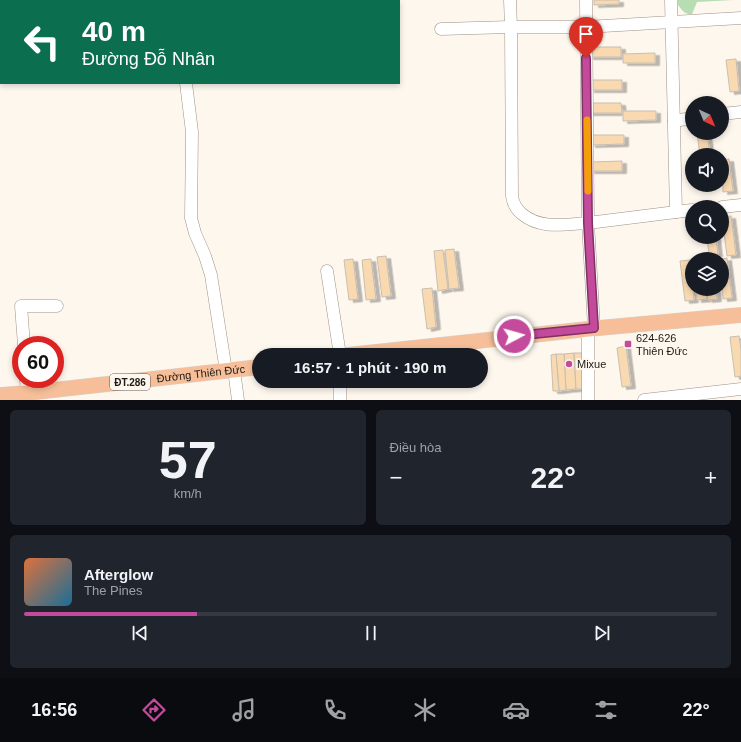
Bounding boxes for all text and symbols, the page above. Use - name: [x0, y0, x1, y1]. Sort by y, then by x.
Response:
- icon: left: [16, 16, 68, 68]
- text: 40 m: [82, 16, 146, 47]
- pin: [569, 17, 603, 58]
- icon: arrive: [575, 23, 597, 45]
- text: Đường Đỗ Nhân: [82, 49, 215, 69]
- north arrow: [685, 96, 729, 140]
- map controls: [685, 96, 729, 296]
- button: sound: [685, 148, 729, 192]
- button: search: [685, 200, 729, 244]
- button: layers: [685, 252, 729, 296]
- position arrow: [493, 315, 535, 357]
- place label: 624-626 Thiên Đức: [636, 332, 688, 357]
- speed limit sign: 60: [12, 336, 64, 388]
- marker: 624-626 Thiên Đức: [623, 339, 633, 349]
- place label: Mixue: [577, 358, 606, 370]
- text: 16:57 · 1 phút · 190 m: [294, 359, 446, 376]
- marker: Mixue: [564, 359, 574, 369]
- street label: Đường Thiên Đức: [156, 363, 246, 384]
- road number: ĐT.286: [110, 374, 150, 390]
- text: 57: [159, 431, 217, 489]
- text: Điều hòa: [390, 440, 442, 455]
- text: 22°: [531, 461, 576, 494]
- text: −: [390, 465, 402, 490]
- text: +: [704, 465, 717, 490]
- text: km/h: [174, 486, 202, 501]
- text: Afterglow: [84, 566, 153, 583]
- text: The Pines: [84, 583, 143, 598]
- icon: previous: [129, 622, 151, 644]
- icon: pause: [360, 622, 382, 644]
- icon: next: [591, 622, 613, 644]
- icon: directions: [140, 696, 168, 724]
- icon: music: [230, 696, 258, 724]
- icon: phone: [321, 696, 349, 724]
- icon: climate: [411, 696, 439, 724]
- icon: car: [502, 696, 530, 724]
- icon: filters: [592, 696, 620, 724]
- text: 16:56: [31, 700, 77, 720]
- text: 22°: [682, 700, 710, 720]

